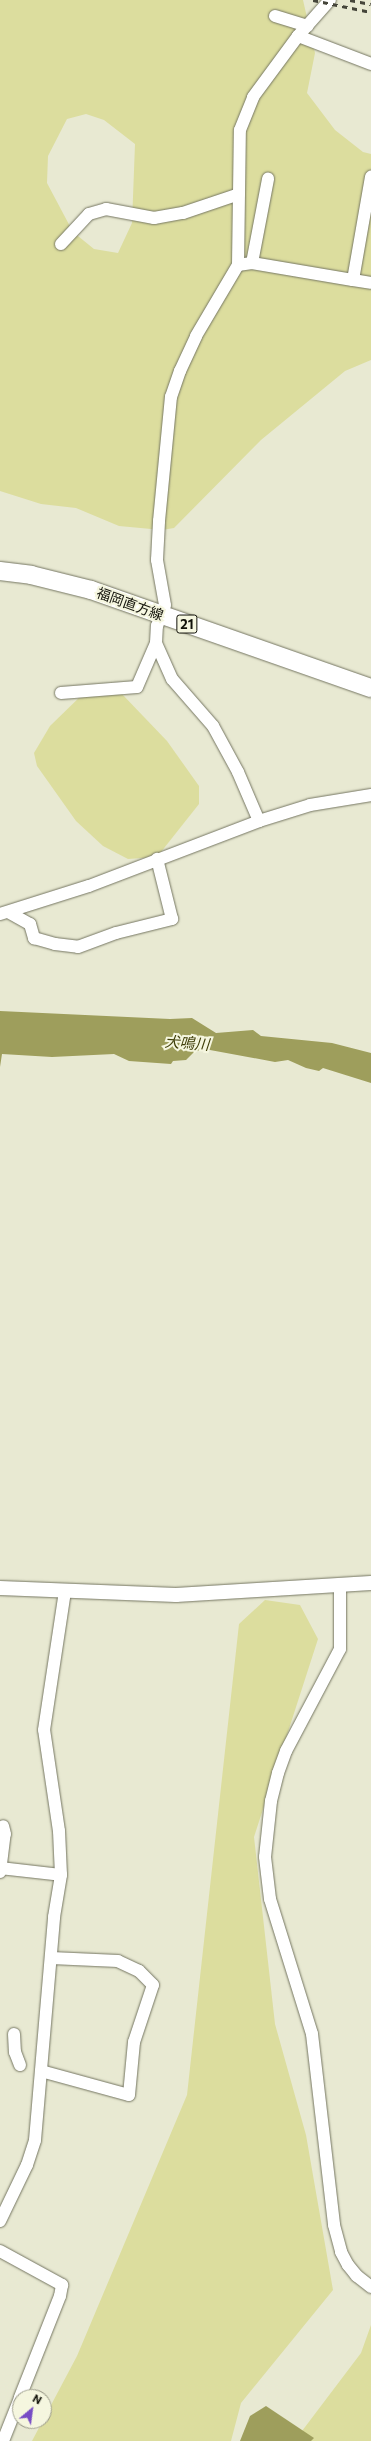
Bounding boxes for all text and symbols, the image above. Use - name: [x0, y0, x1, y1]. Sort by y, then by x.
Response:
- street label: 福岡直方線: [94, 584, 166, 624]
- road number: 21: [176, 613, 198, 635]
- water label: 犬鳴川: [164, 1032, 210, 1054]
- north arrow: [12, 2389, 52, 2429]
- text: N: [31, 2391, 44, 2407]

